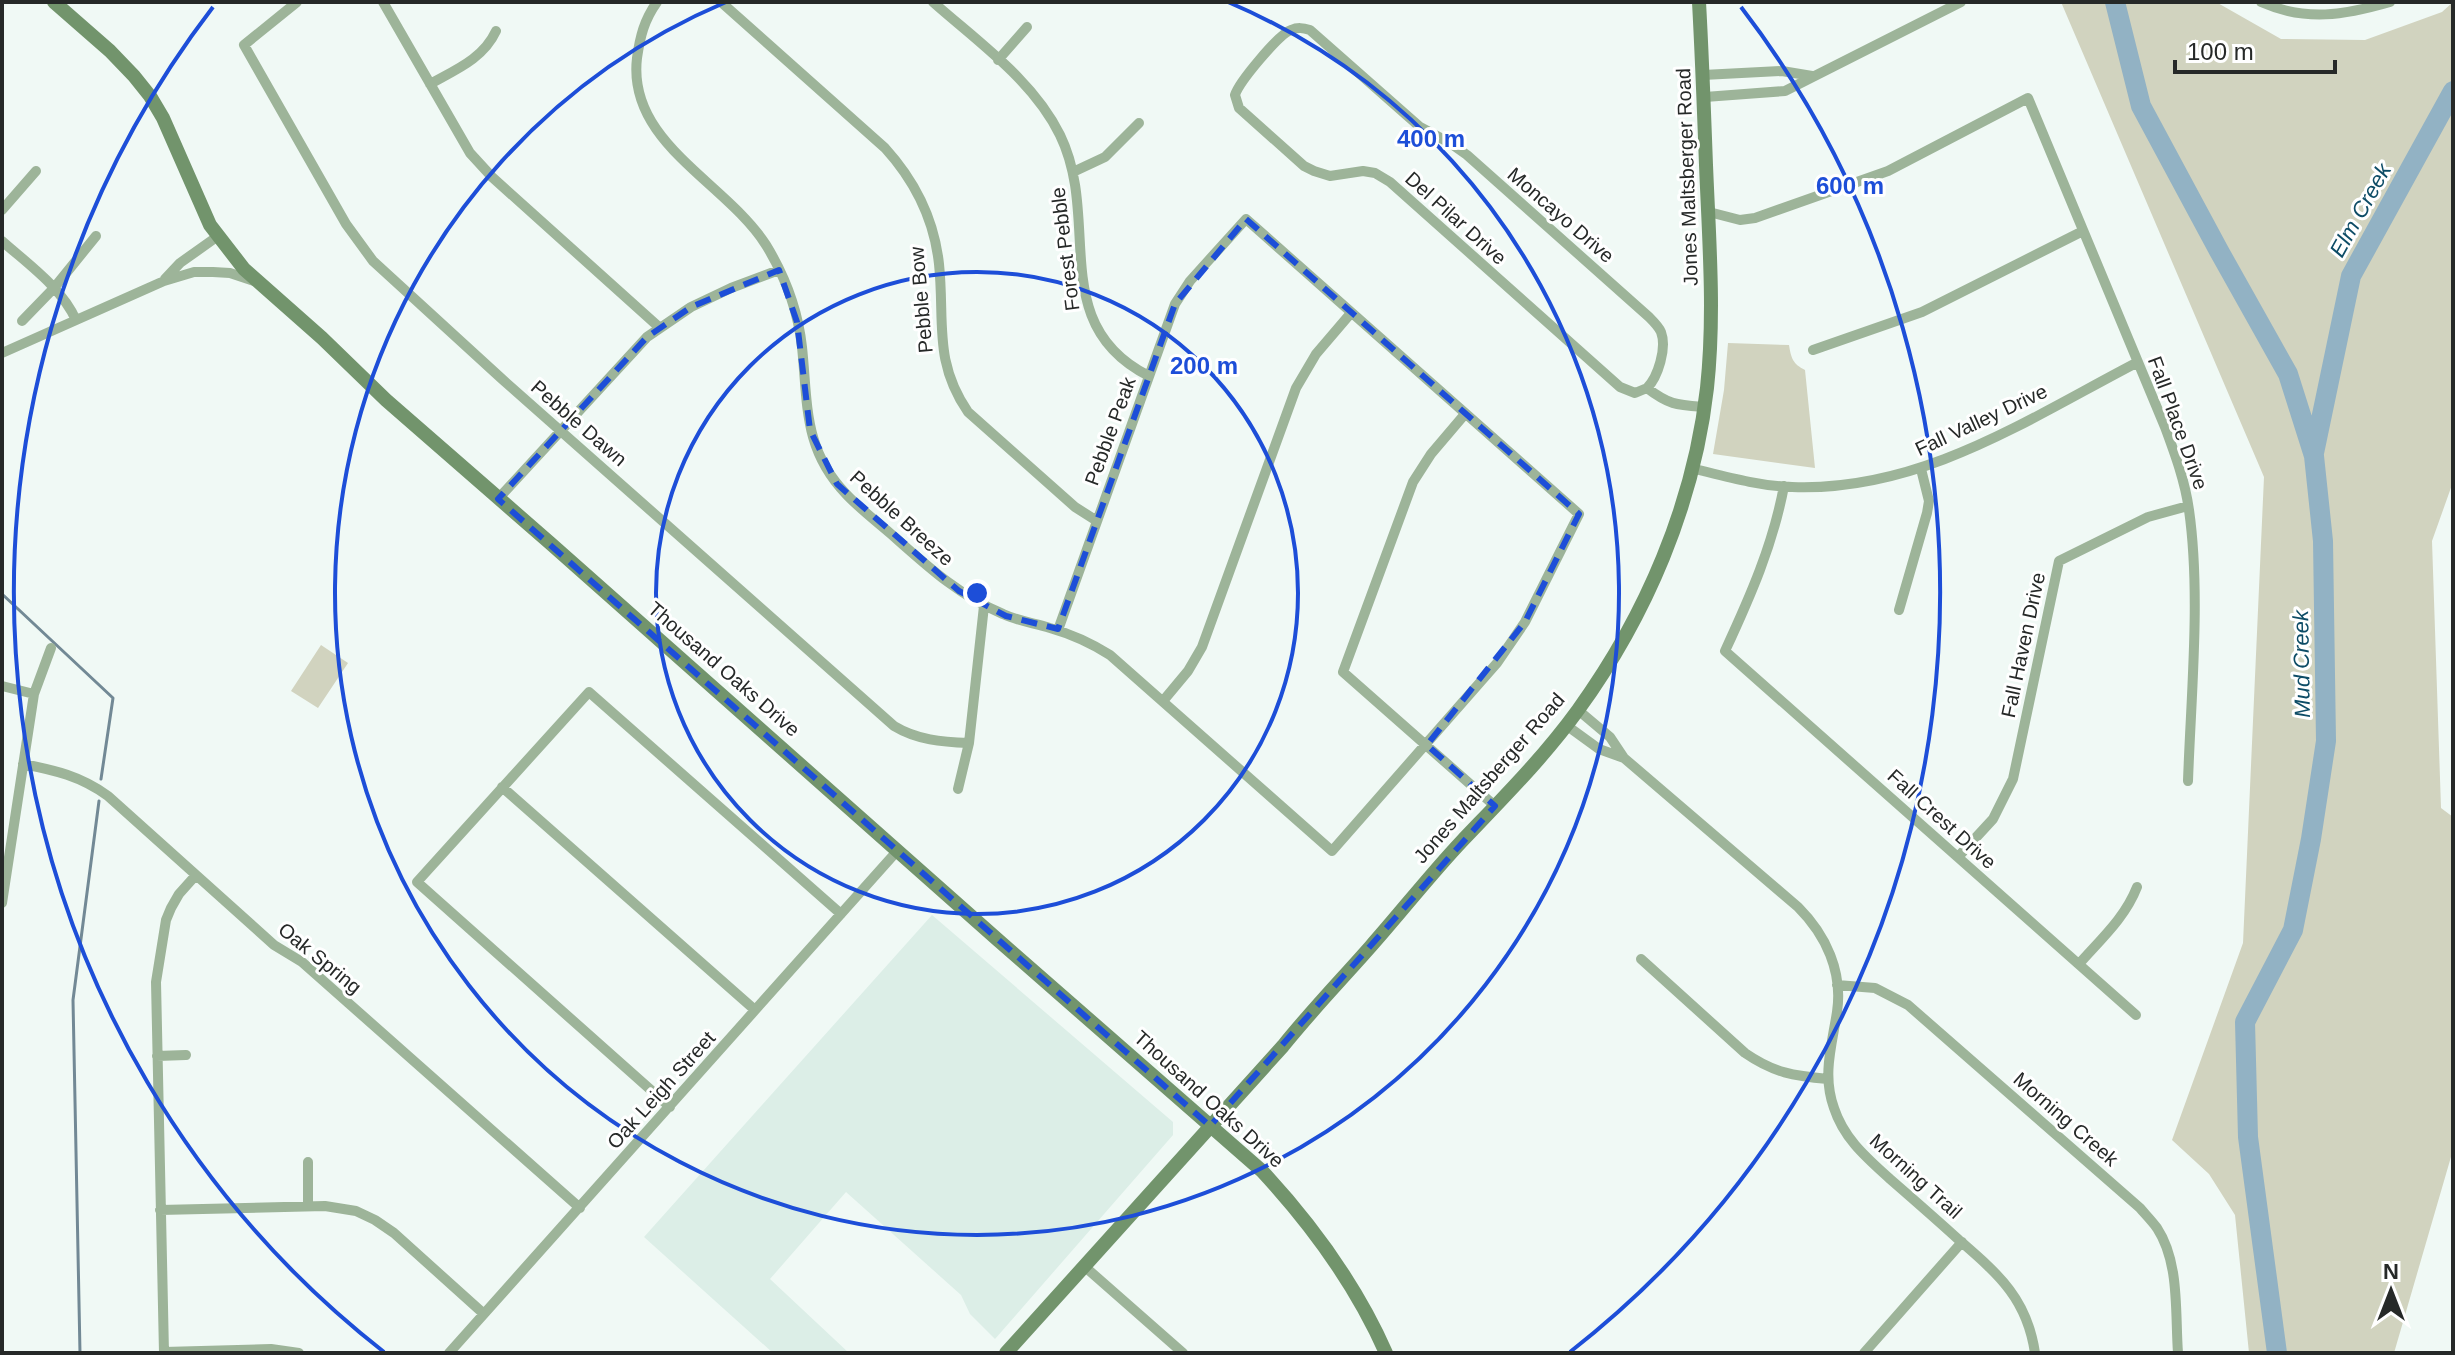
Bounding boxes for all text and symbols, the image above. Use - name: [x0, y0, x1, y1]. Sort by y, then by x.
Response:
- scale bar: [2175, 24, 2335, 74]
- text: 100 m: [2187, 38, 2254, 65]
- street label: Jones Maltsberger Road: [1672, 68, 1702, 286]
- text: 400 m: [1397, 125, 1465, 152]
- water label: Elm Creek: [2325, 158, 2397, 261]
- street label: Moncayo Drive: [1503, 163, 1619, 267]
- street label: Del Pilar Drive: [1401, 167, 1511, 269]
- text: 600 m: [1816, 172, 1884, 199]
- street label: Forest Pebble: [1046, 186, 1084, 312]
- street label: Pebble Bow: [905, 245, 937, 354]
- text: 200 m: [1170, 352, 1238, 379]
- street label: Fall Place Drive: [2144, 353, 2212, 493]
- street label: Pebble Peak: [1080, 373, 1140, 488]
- street label: Pebble Dawn: [527, 376, 631, 470]
- street label: Fall Valley Drive: [1912, 380, 2050, 460]
- street label: Pebble Breeze: [846, 466, 958, 570]
- street label: Fall Haven Drive: [1997, 570, 2049, 720]
- centre of rings: [963, 579, 991, 607]
- street label: Thousand Oaks Drive: [644, 597, 804, 741]
- water label: Mud Creek: [2288, 609, 2315, 718]
- street label: Jones Maltsberger Road: [1409, 689, 1569, 867]
- street label: Fall Crest Drive: [1883, 765, 2001, 873]
- street label: Oak Spring: [274, 918, 366, 998]
- street label: Thousand Oaks Drive: [1130, 1026, 1288, 1172]
- street label: Oak Leigh Street: [603, 1027, 720, 1153]
- street label: Morning Creek: [2009, 1068, 2123, 1171]
- street label: Morning Trail: [1866, 1129, 1966, 1223]
- north arrow: [2351, 1251, 2431, 1331]
- text: N: [2383, 1259, 2399, 1284]

